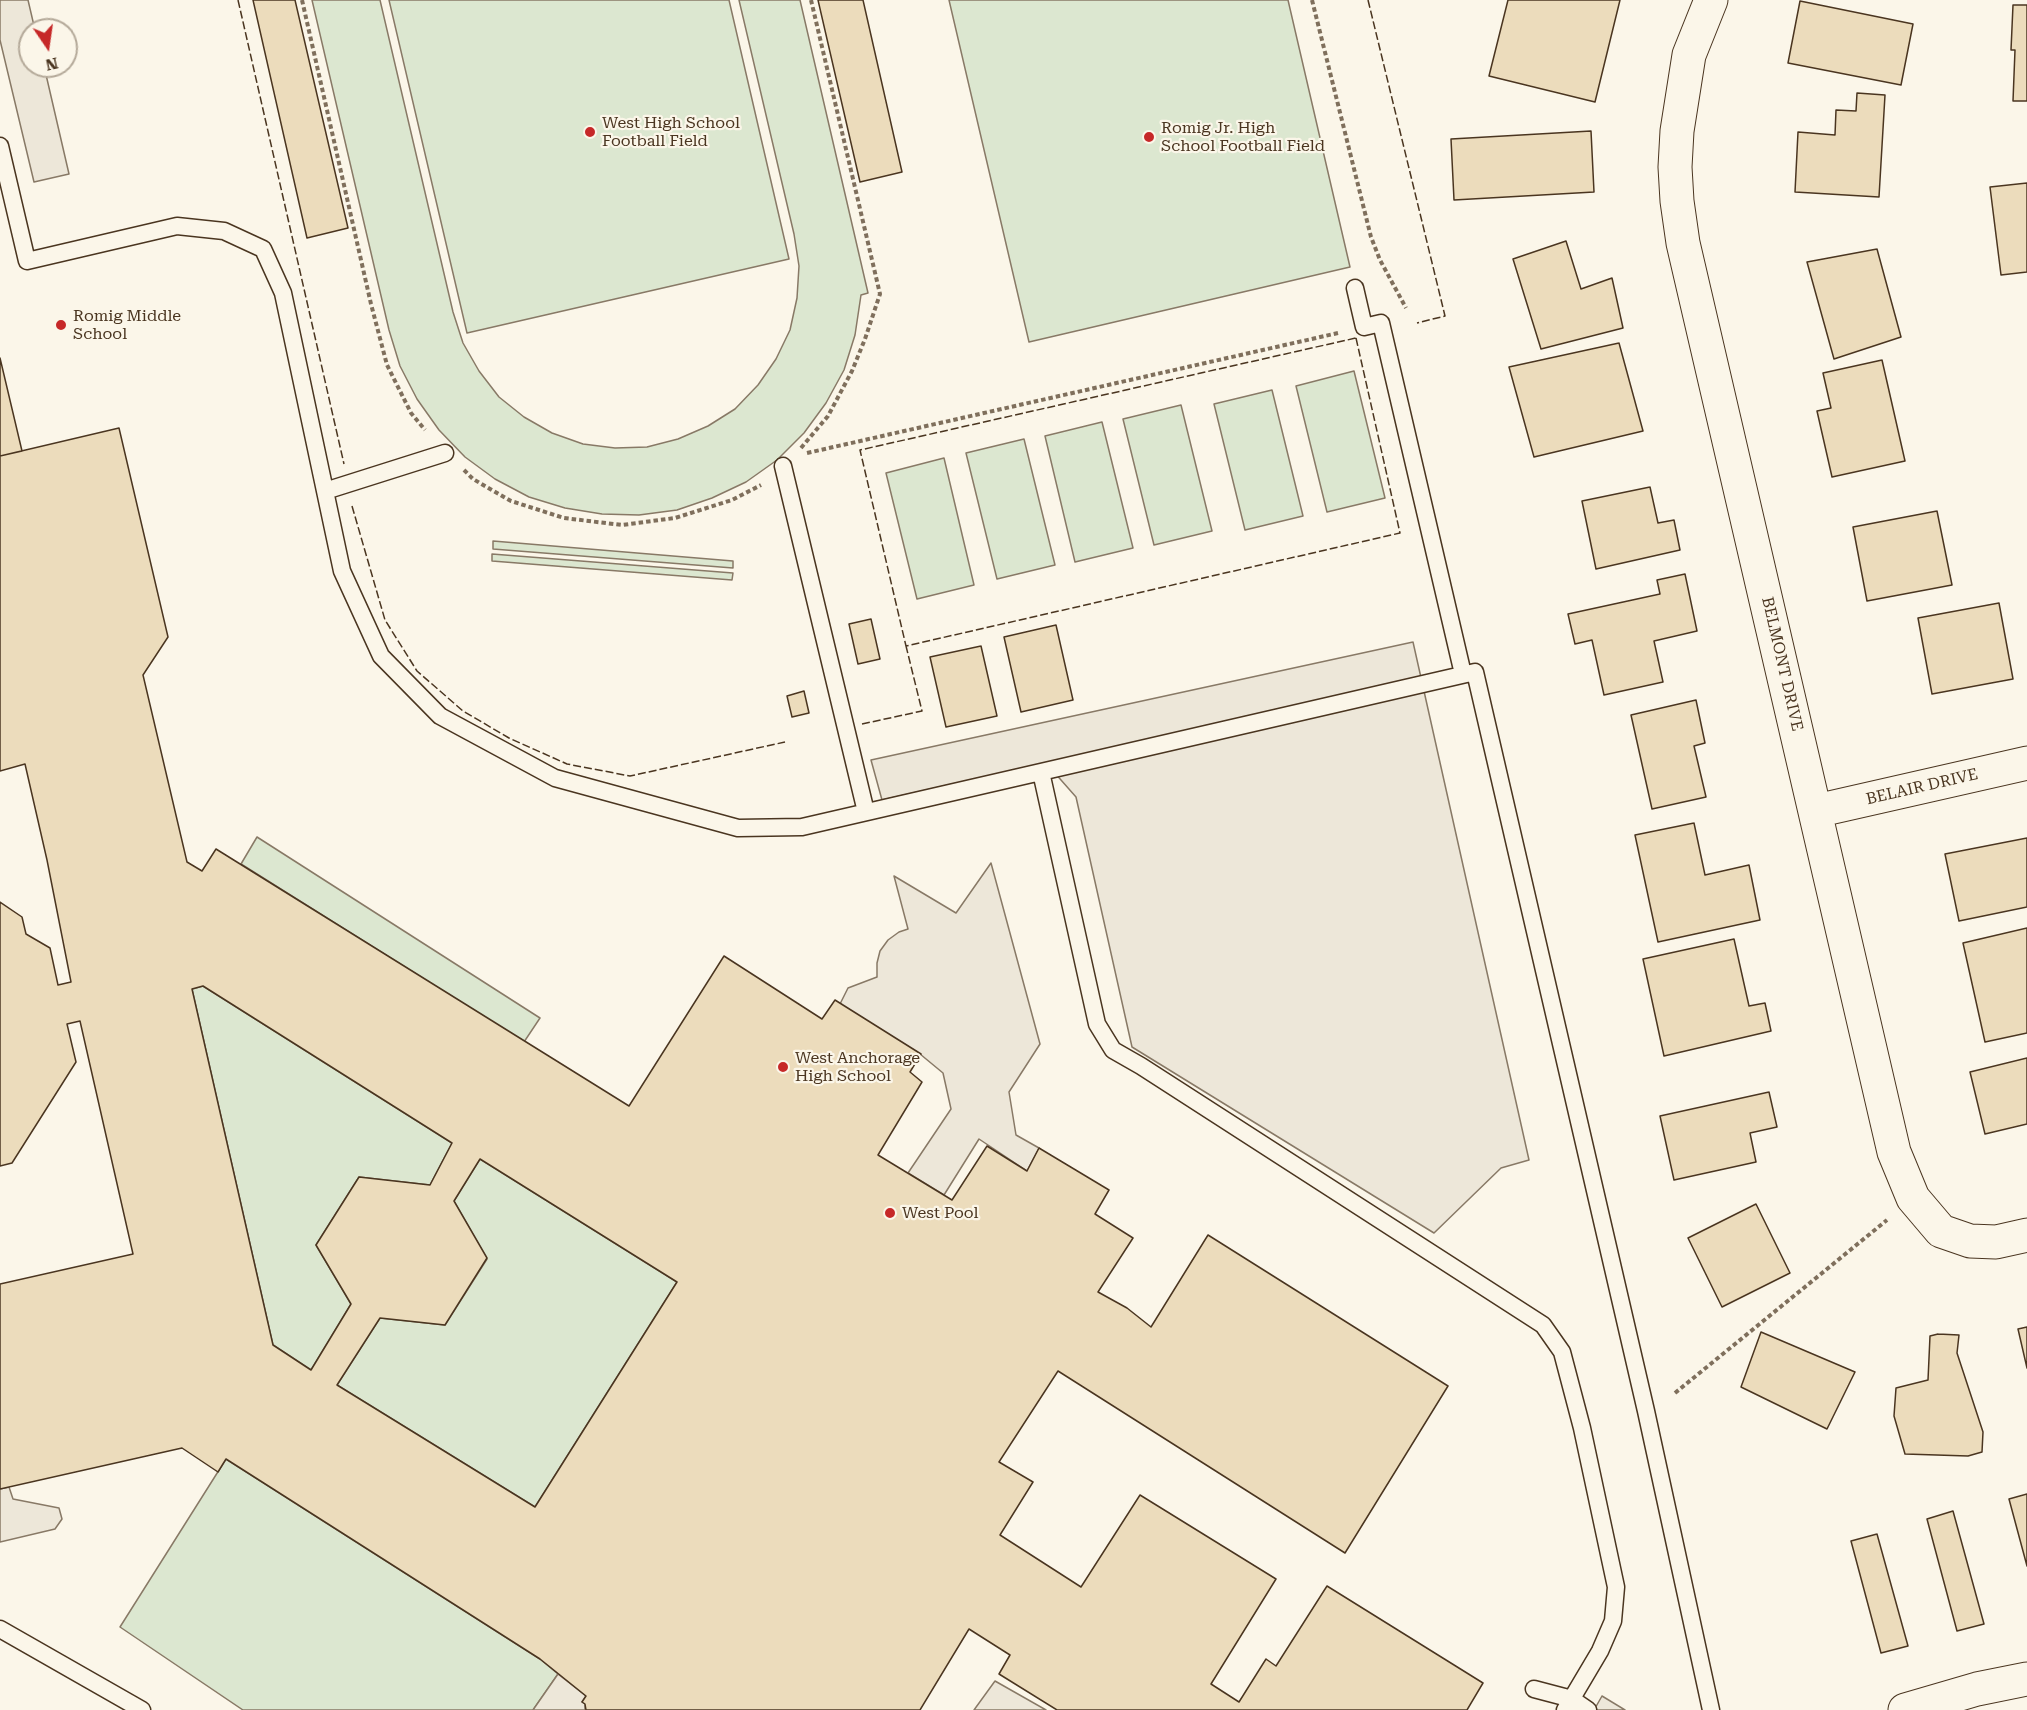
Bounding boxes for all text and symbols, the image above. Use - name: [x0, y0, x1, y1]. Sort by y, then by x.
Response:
- north arrow: [18, 18, 78, 78]
- text: N: [44, 53, 60, 75]
- place label: West High School Football Field: [602, 113, 740, 151]
- place label: Romig Jr. High School Football Field: [1161, 118, 1325, 156]
- marker: West High School Football Field: [583, 125, 597, 139]
- marker: Romig Jr. High School Football Field: [1142, 130, 1156, 144]
- place label: Romig Middle School: [73, 306, 181, 344]
- marker: Romig Middle School: [54, 318, 68, 332]
- street label: BELMONT DRIVE: [1757, 595, 1807, 733]
- street label: BELAIR DRIVE: [1864, 765, 1980, 809]
- place label: West Anchorage High School: [795, 1048, 920, 1086]
- marker: West Anchorage High School: [776, 1060, 790, 1074]
- place label: West Pool: [902, 1203, 978, 1223]
- marker: West Pool: [883, 1206, 897, 1220]

